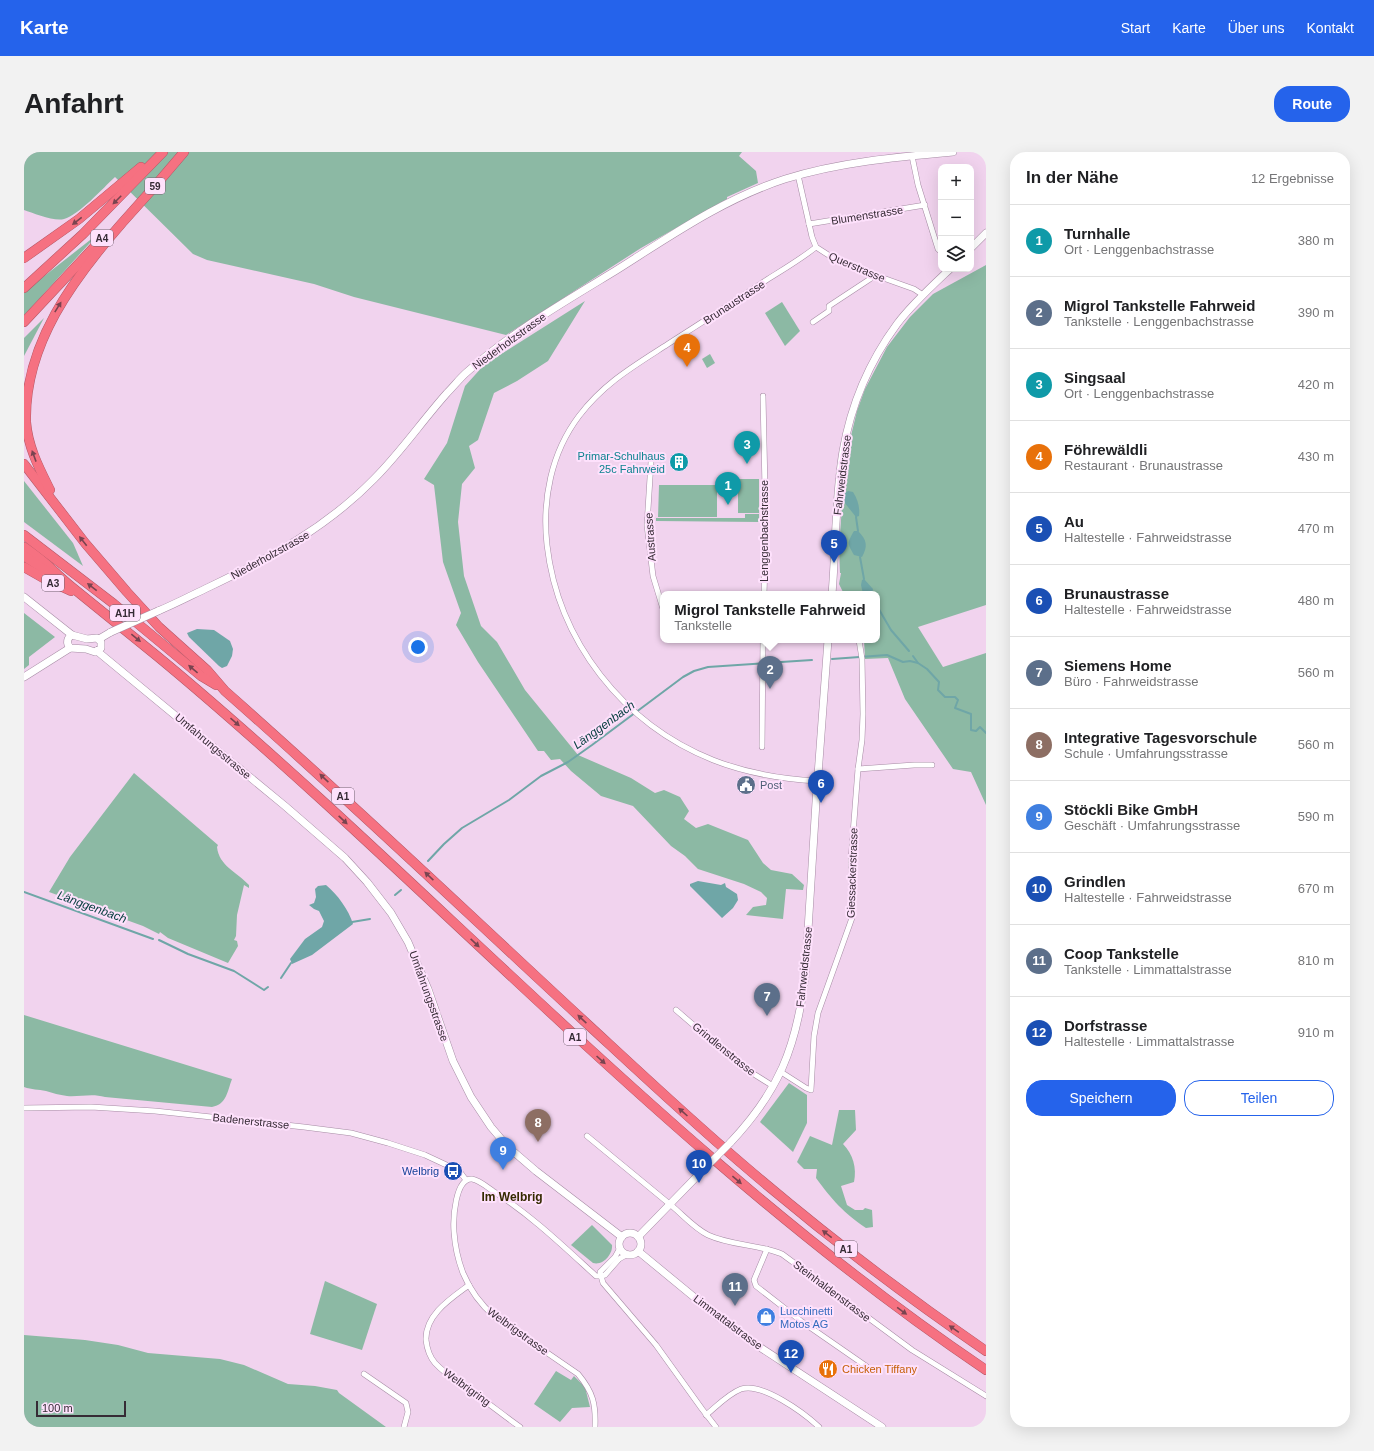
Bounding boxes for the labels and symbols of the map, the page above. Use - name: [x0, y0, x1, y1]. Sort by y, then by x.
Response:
- road number: 59: [145, 178, 165, 194]
- one-way arrow: [112, 195, 122, 205]
- street label: Blumenstrasse: [830, 203, 904, 227]
- one-way arrow: [71, 217, 82, 225]
- road number: A4: [91, 230, 113, 246]
- street label: Querstrasse: [827, 250, 887, 284]
- street label: Brunaustrasse: [701, 278, 767, 326]
- one-way arrow: [54, 301, 62, 312]
- street label: Niederholzstrasse: [470, 310, 548, 372]
- pin: 4: [674, 334, 700, 367]
- pin: 3: [734, 431, 760, 464]
- street label: Fahrweidstrasse: [831, 434, 853, 516]
- one-way arrow: [30, 450, 36, 462]
- place label: Primar-Schulhaus 25c Fahrweid: [578, 450, 665, 475]
- building icon: Primar-Schulhaus 25c Fahrweid: [668, 451, 690, 473]
- pin: 1: [715, 472, 741, 505]
- street label: Lenggenbachstrasse: [758, 480, 770, 582]
- street label: Austrasse: [642, 512, 658, 562]
- street label: Niederholzstrasse: [229, 528, 311, 582]
- pin: 5: [821, 530, 847, 563]
- one-way arrow: [79, 535, 88, 546]
- road number: A3: [42, 575, 64, 591]
- one-way arrow: [87, 582, 98, 591]
- road number: A1H: [110, 605, 140, 621]
- one-way arrow: [131, 634, 141, 643]
- your location: [408, 637, 428, 657]
- pin: 2: [757, 656, 783, 689]
- one-way arrow: [188, 665, 198, 674]
- water label: Länggenbach: [570, 698, 638, 752]
- street label: Umfahrungsstrasse: [173, 711, 253, 781]
- one-way arrow: [230, 718, 240, 727]
- pin: 6: [808, 770, 834, 803]
- one-way arrow: [319, 774, 329, 783]
- public building icon: Post: [735, 774, 757, 796]
- place label: Post: [760, 779, 782, 791]
- road number: A1: [332, 788, 354, 804]
- one-way arrow: [338, 815, 348, 825]
- street label: Giessackerstrasse: [844, 828, 860, 918]
- one-way arrow: [424, 871, 434, 881]
- water label: Länggenbach: [55, 888, 129, 926]
- street label: Fahrweidstrasse: [794, 926, 814, 1008]
- one-way arrow: [470, 938, 480, 948]
- street label: Umfahrungsstrasse: [407, 949, 451, 1043]
- pin: 7: [754, 983, 780, 1016]
- one-way arrow: [577, 1014, 587, 1024]
- street label: Grindlenstrasse: [690, 1020, 758, 1078]
- road number: A1: [564, 1029, 586, 1045]
- one-way arrow: [596, 1055, 606, 1065]
- one-way arrow: [678, 1108, 688, 1117]
- pin: 8: [525, 1109, 551, 1142]
- street label: Badenerstrasse: [212, 1111, 290, 1131]
- pin: 9: [490, 1137, 516, 1170]
- pin: 10: [686, 1150, 712, 1183]
- bus stop icon: Welbrig: [442, 1160, 464, 1182]
- place label: Welbrig: [402, 1165, 439, 1177]
- one-way arrow: [731, 1176, 742, 1185]
- district label: Im Welbrig: [481, 1190, 543, 1204]
- one-way arrow: [822, 1230, 833, 1239]
- road number: A1: [835, 1241, 857, 1257]
- street label: Steinhaldenstrasse: [791, 1258, 873, 1324]
- pin: 11: [722, 1273, 748, 1306]
- street label: Limmattalstrasse: [691, 1292, 765, 1352]
- street label: Welbrigstrasse: [485, 1305, 551, 1357]
- place label: Lucchinetti Motos AG: [780, 1305, 833, 1330]
- shop icon: Lucchinetti Motos AG: [755, 1306, 777, 1328]
- one-way arrow: [897, 1307, 908, 1316]
- one-way arrow: [949, 1325, 959, 1333]
- pin: 12: [778, 1340, 804, 1373]
- restaurant icon: Chicken Tiffany: [817, 1358, 839, 1380]
- place label: Chicken Tiffany: [842, 1363, 918, 1375]
- street label: Welbrigring: [441, 1366, 493, 1408]
- scale bar: [36, 1399, 126, 1418]

